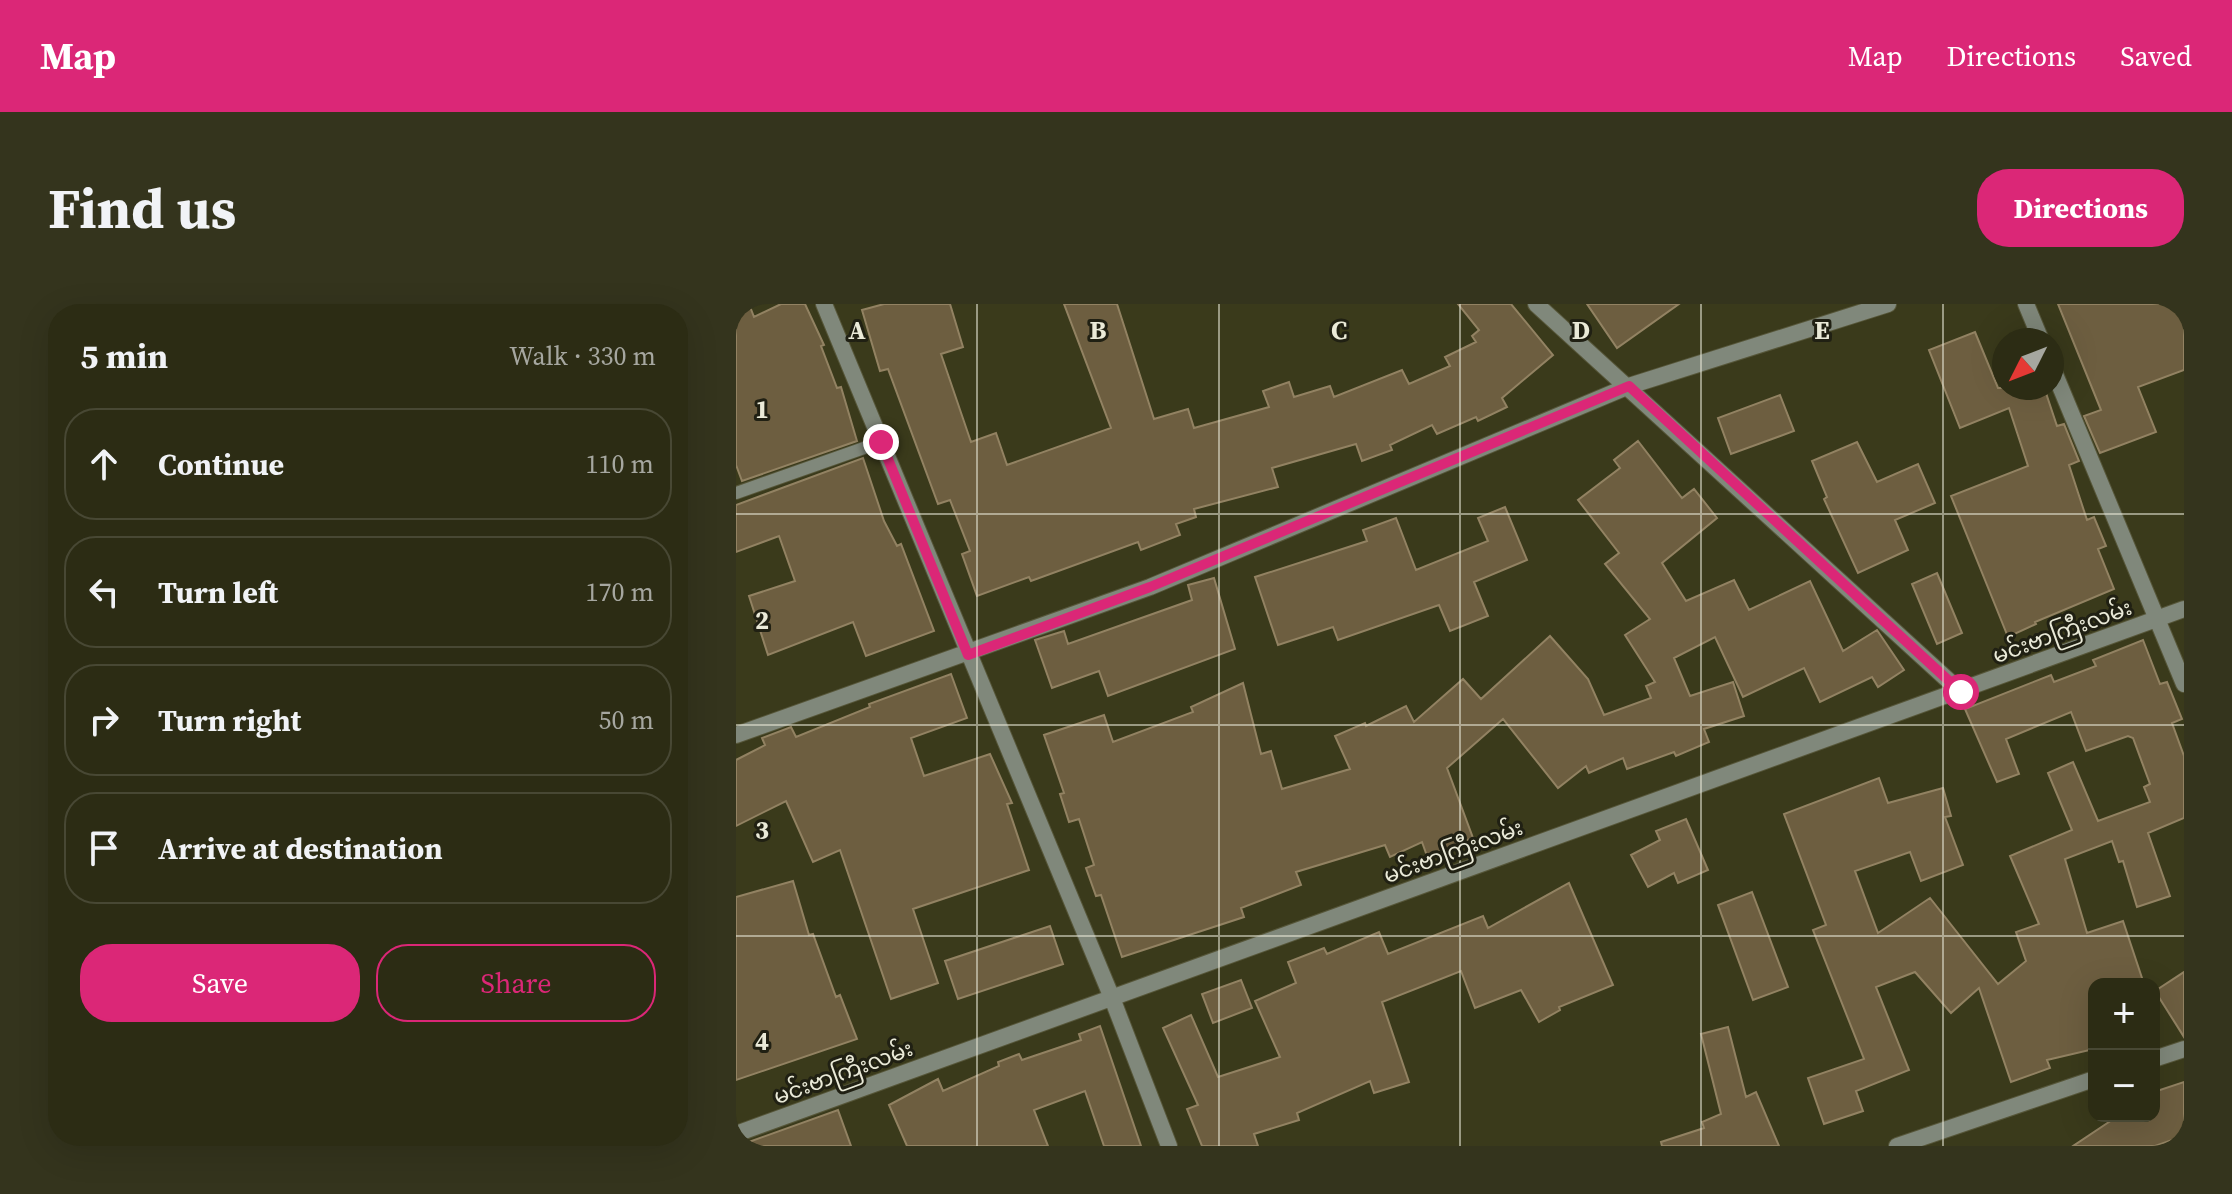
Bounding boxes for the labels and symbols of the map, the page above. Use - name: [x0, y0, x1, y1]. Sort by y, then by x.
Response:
- text: A: [848, 312, 866, 348]
- text: B: [1090, 312, 1107, 348]
- text: C: [1331, 312, 1347, 348]
- text: D: [1572, 312, 1590, 348]
- text: E: [1814, 312, 1830, 348]
- north arrow: [1992, 328, 2064, 400]
- text: 1: [755, 391, 769, 427]
- route end: [863, 424, 899, 460]
- street label: မင်းဗာကြီးလမ်း: [1988, 592, 2137, 673]
- text: 2: [755, 602, 769, 638]
- route start: [1943, 674, 1979, 710]
- text: 3: [755, 812, 769, 848]
- street label: မင်းဗာကြီးလမ်း: [1379, 812, 1528, 893]
- text: 4: [755, 1023, 769, 1059]
- street label: မင်းဗာကြီးလမ်း: [769, 1033, 918, 1114]

